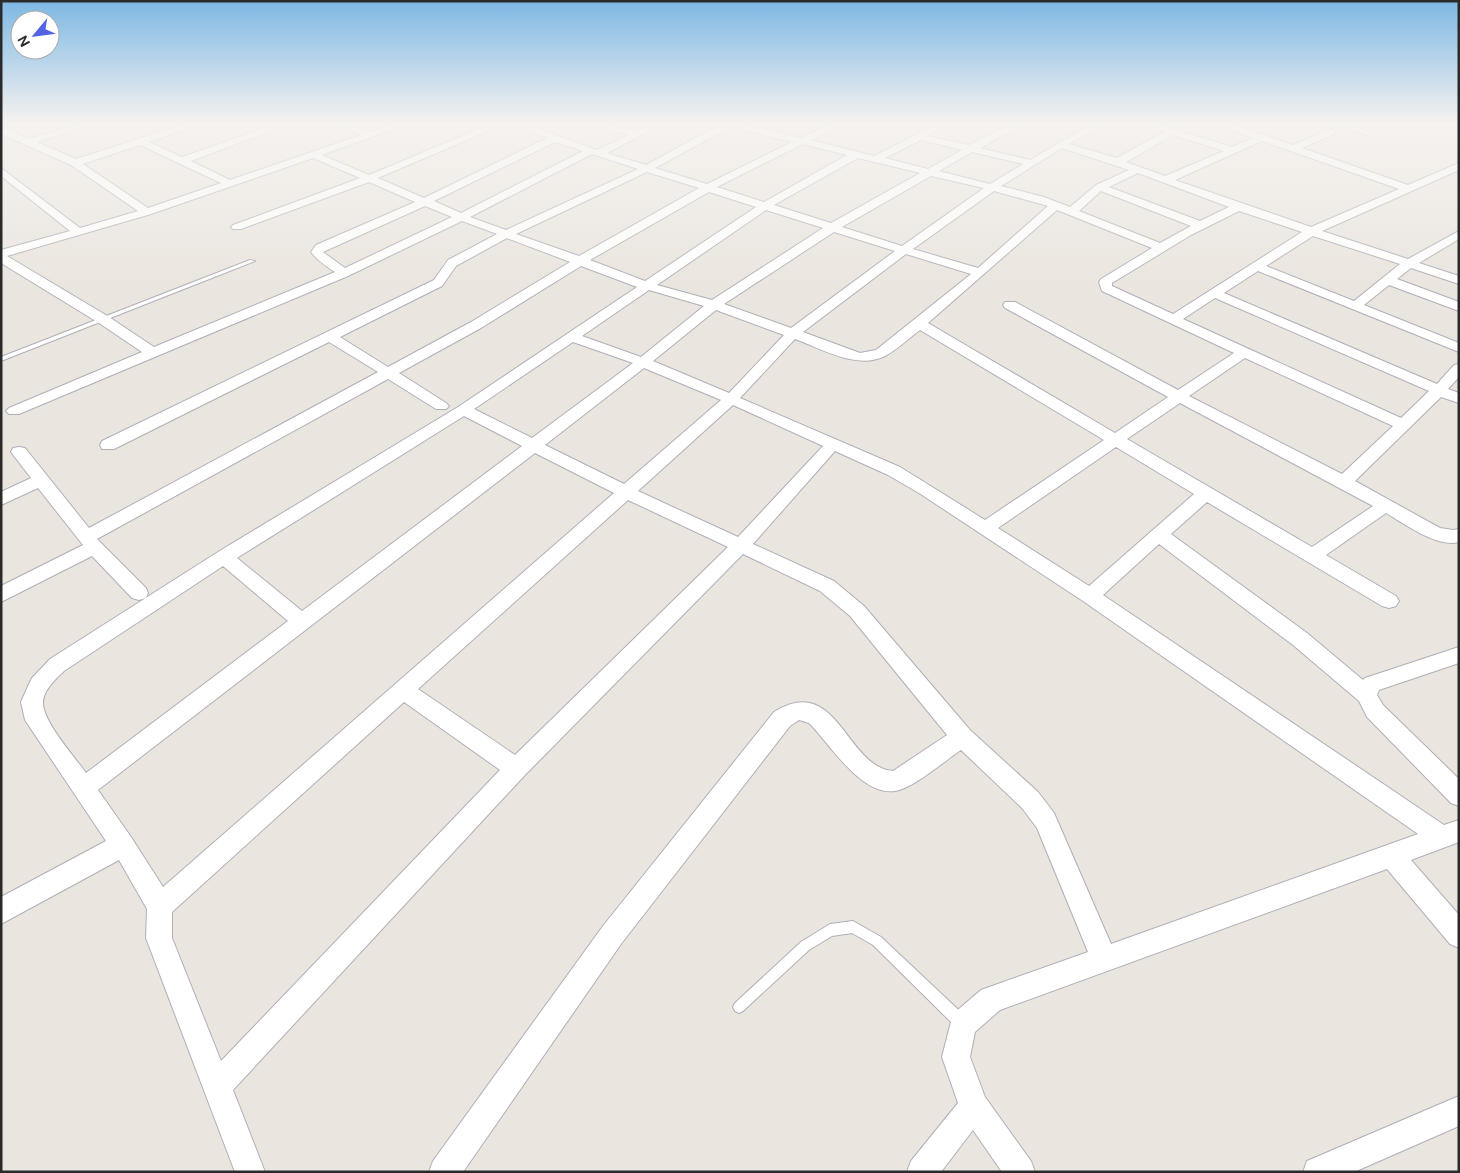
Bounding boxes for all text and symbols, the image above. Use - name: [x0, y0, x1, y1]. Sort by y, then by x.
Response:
- north arrow: [10, 10, 60, 60]
- text: N: [13, 32, 34, 50]

